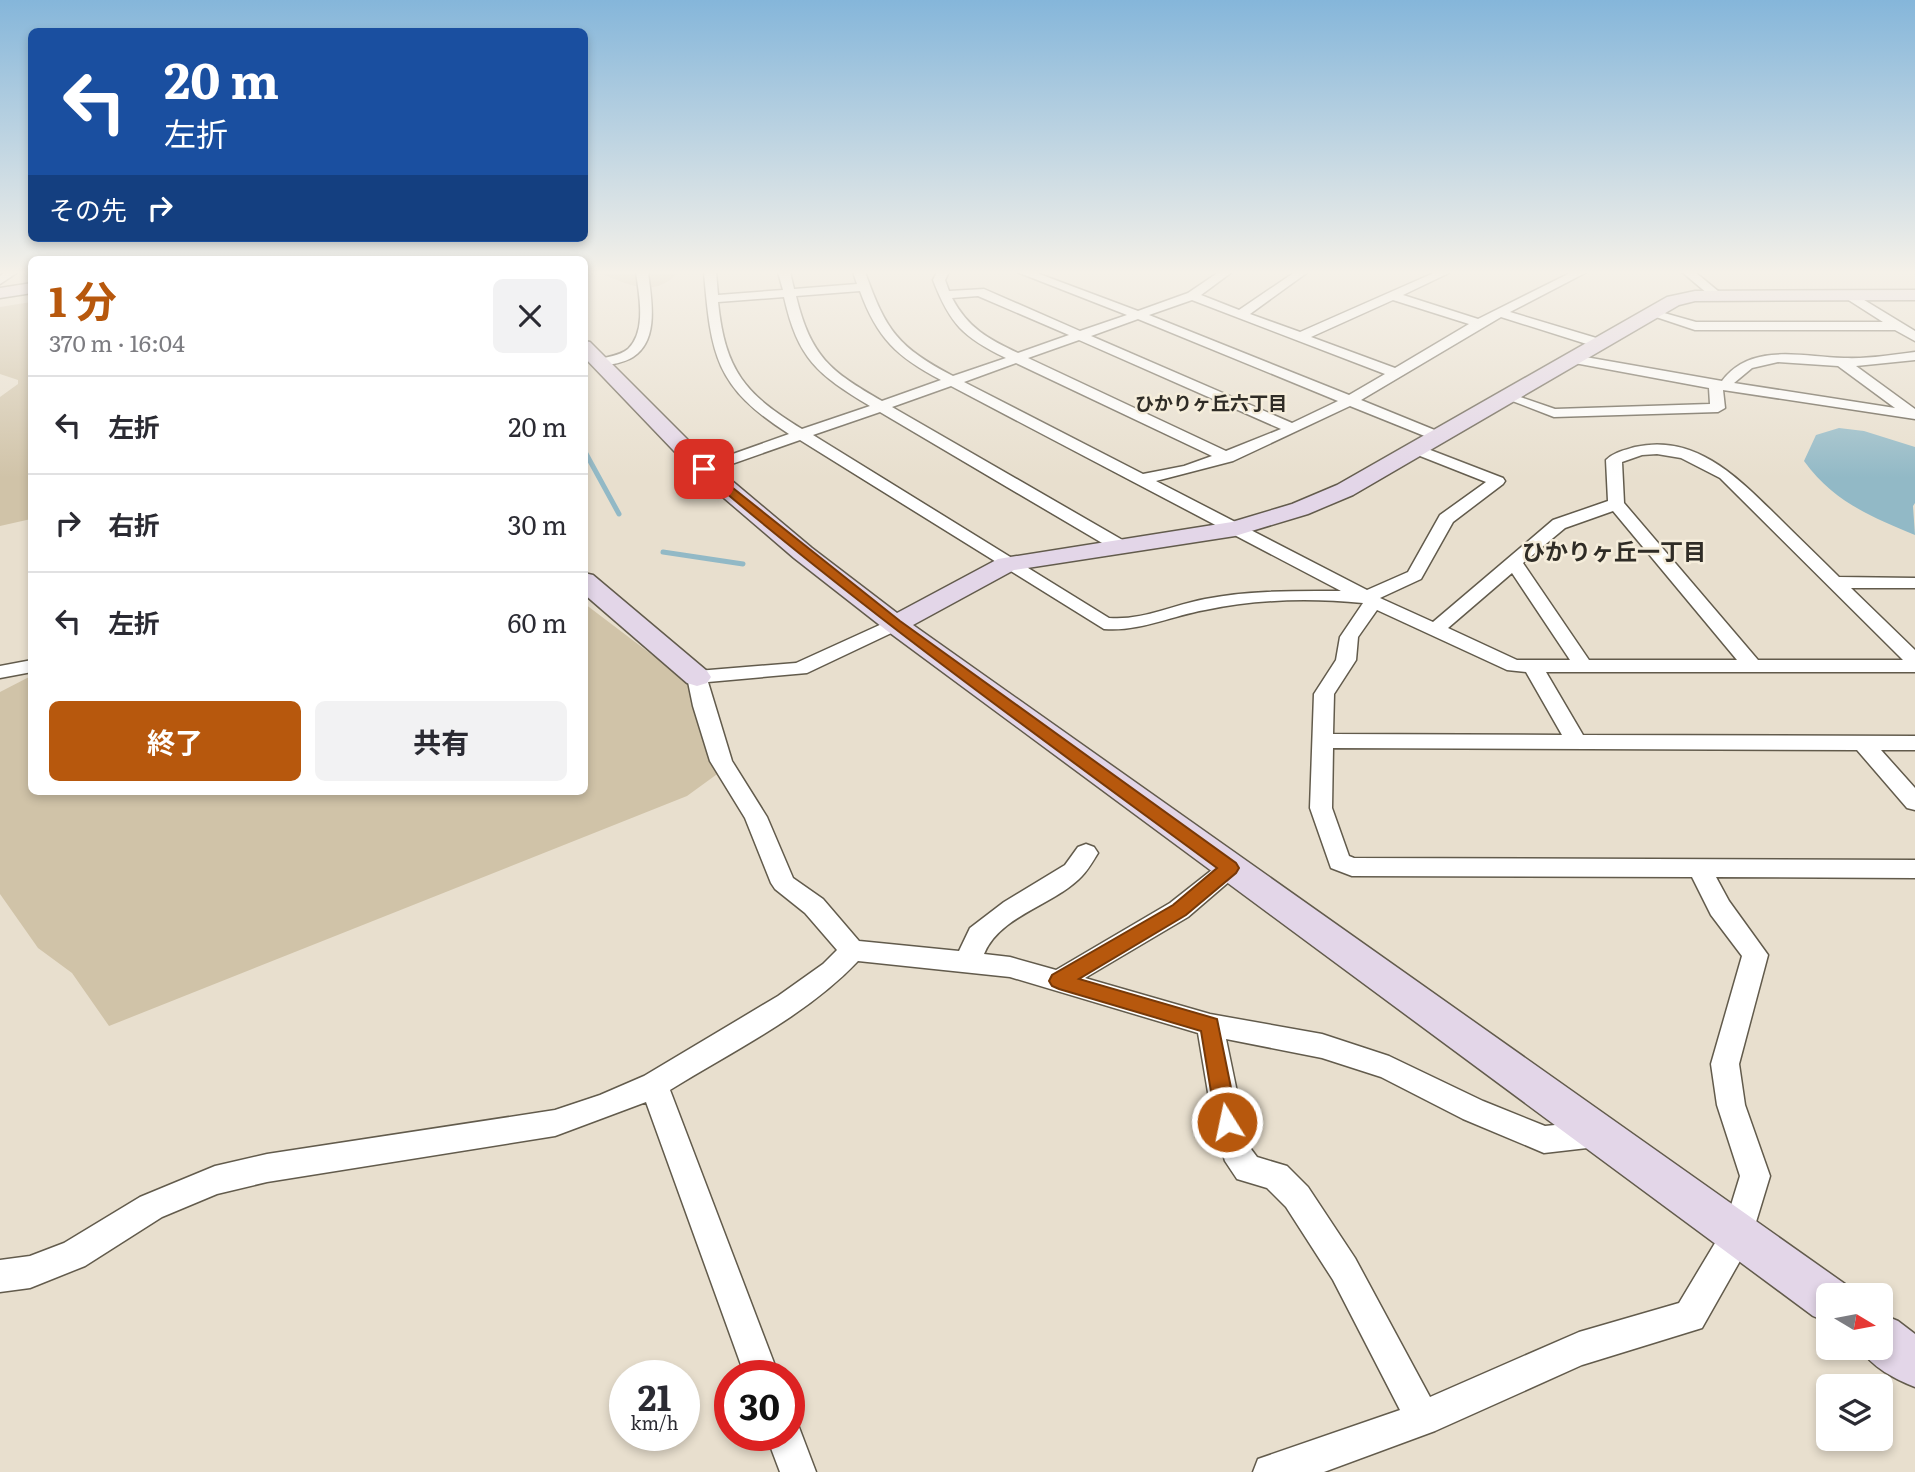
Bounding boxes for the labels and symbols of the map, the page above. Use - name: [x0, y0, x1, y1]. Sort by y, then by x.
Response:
- district label: ひかりヶ丘六丁目: [1135, 388, 1287, 416]
- pin: [674, 439, 734, 499]
- district label: ひかりヶ丘一丁目: [1522, 533, 1706, 567]
- position arrow: [1190, 1085, 1264, 1159]
- north arrow: [1816, 1283, 1894, 1360]
- speed limit sign: 30: [714, 1360, 805, 1451]

